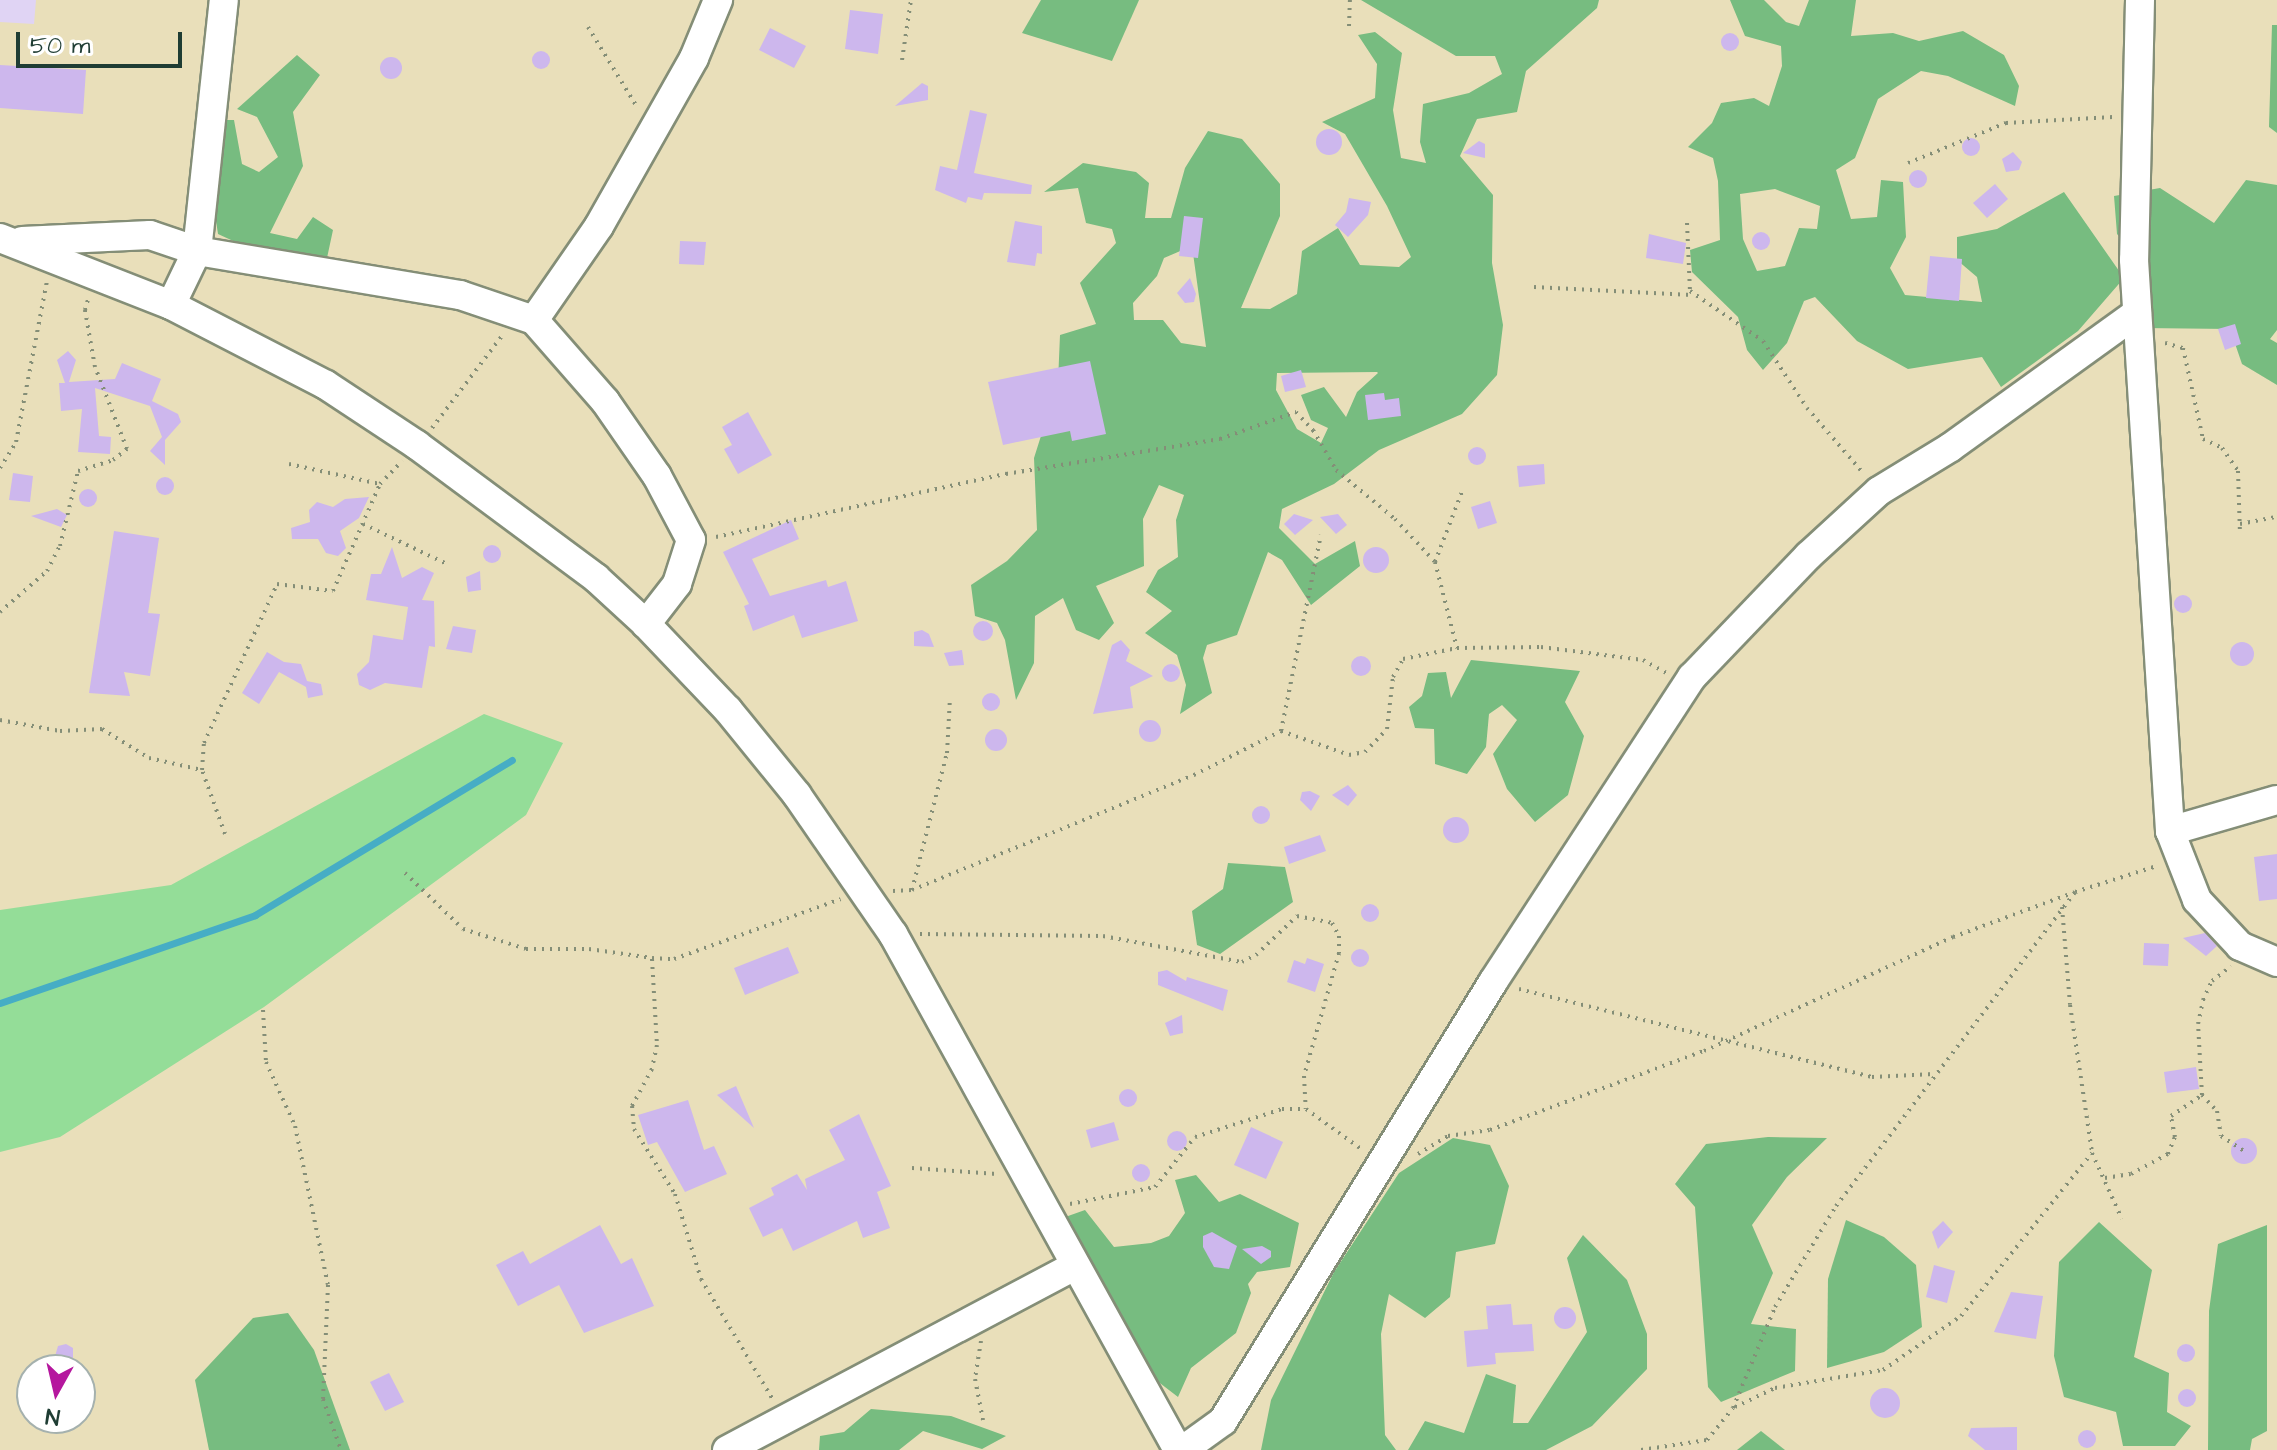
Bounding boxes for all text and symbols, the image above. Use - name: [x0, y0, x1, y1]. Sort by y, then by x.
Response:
- scale bar: [20, 16, 186, 66]
- text: 50 m: [30, 29, 90, 63]
- north arrow: [16, 1354, 96, 1434]
- text: N: [44, 1400, 62, 1433]

